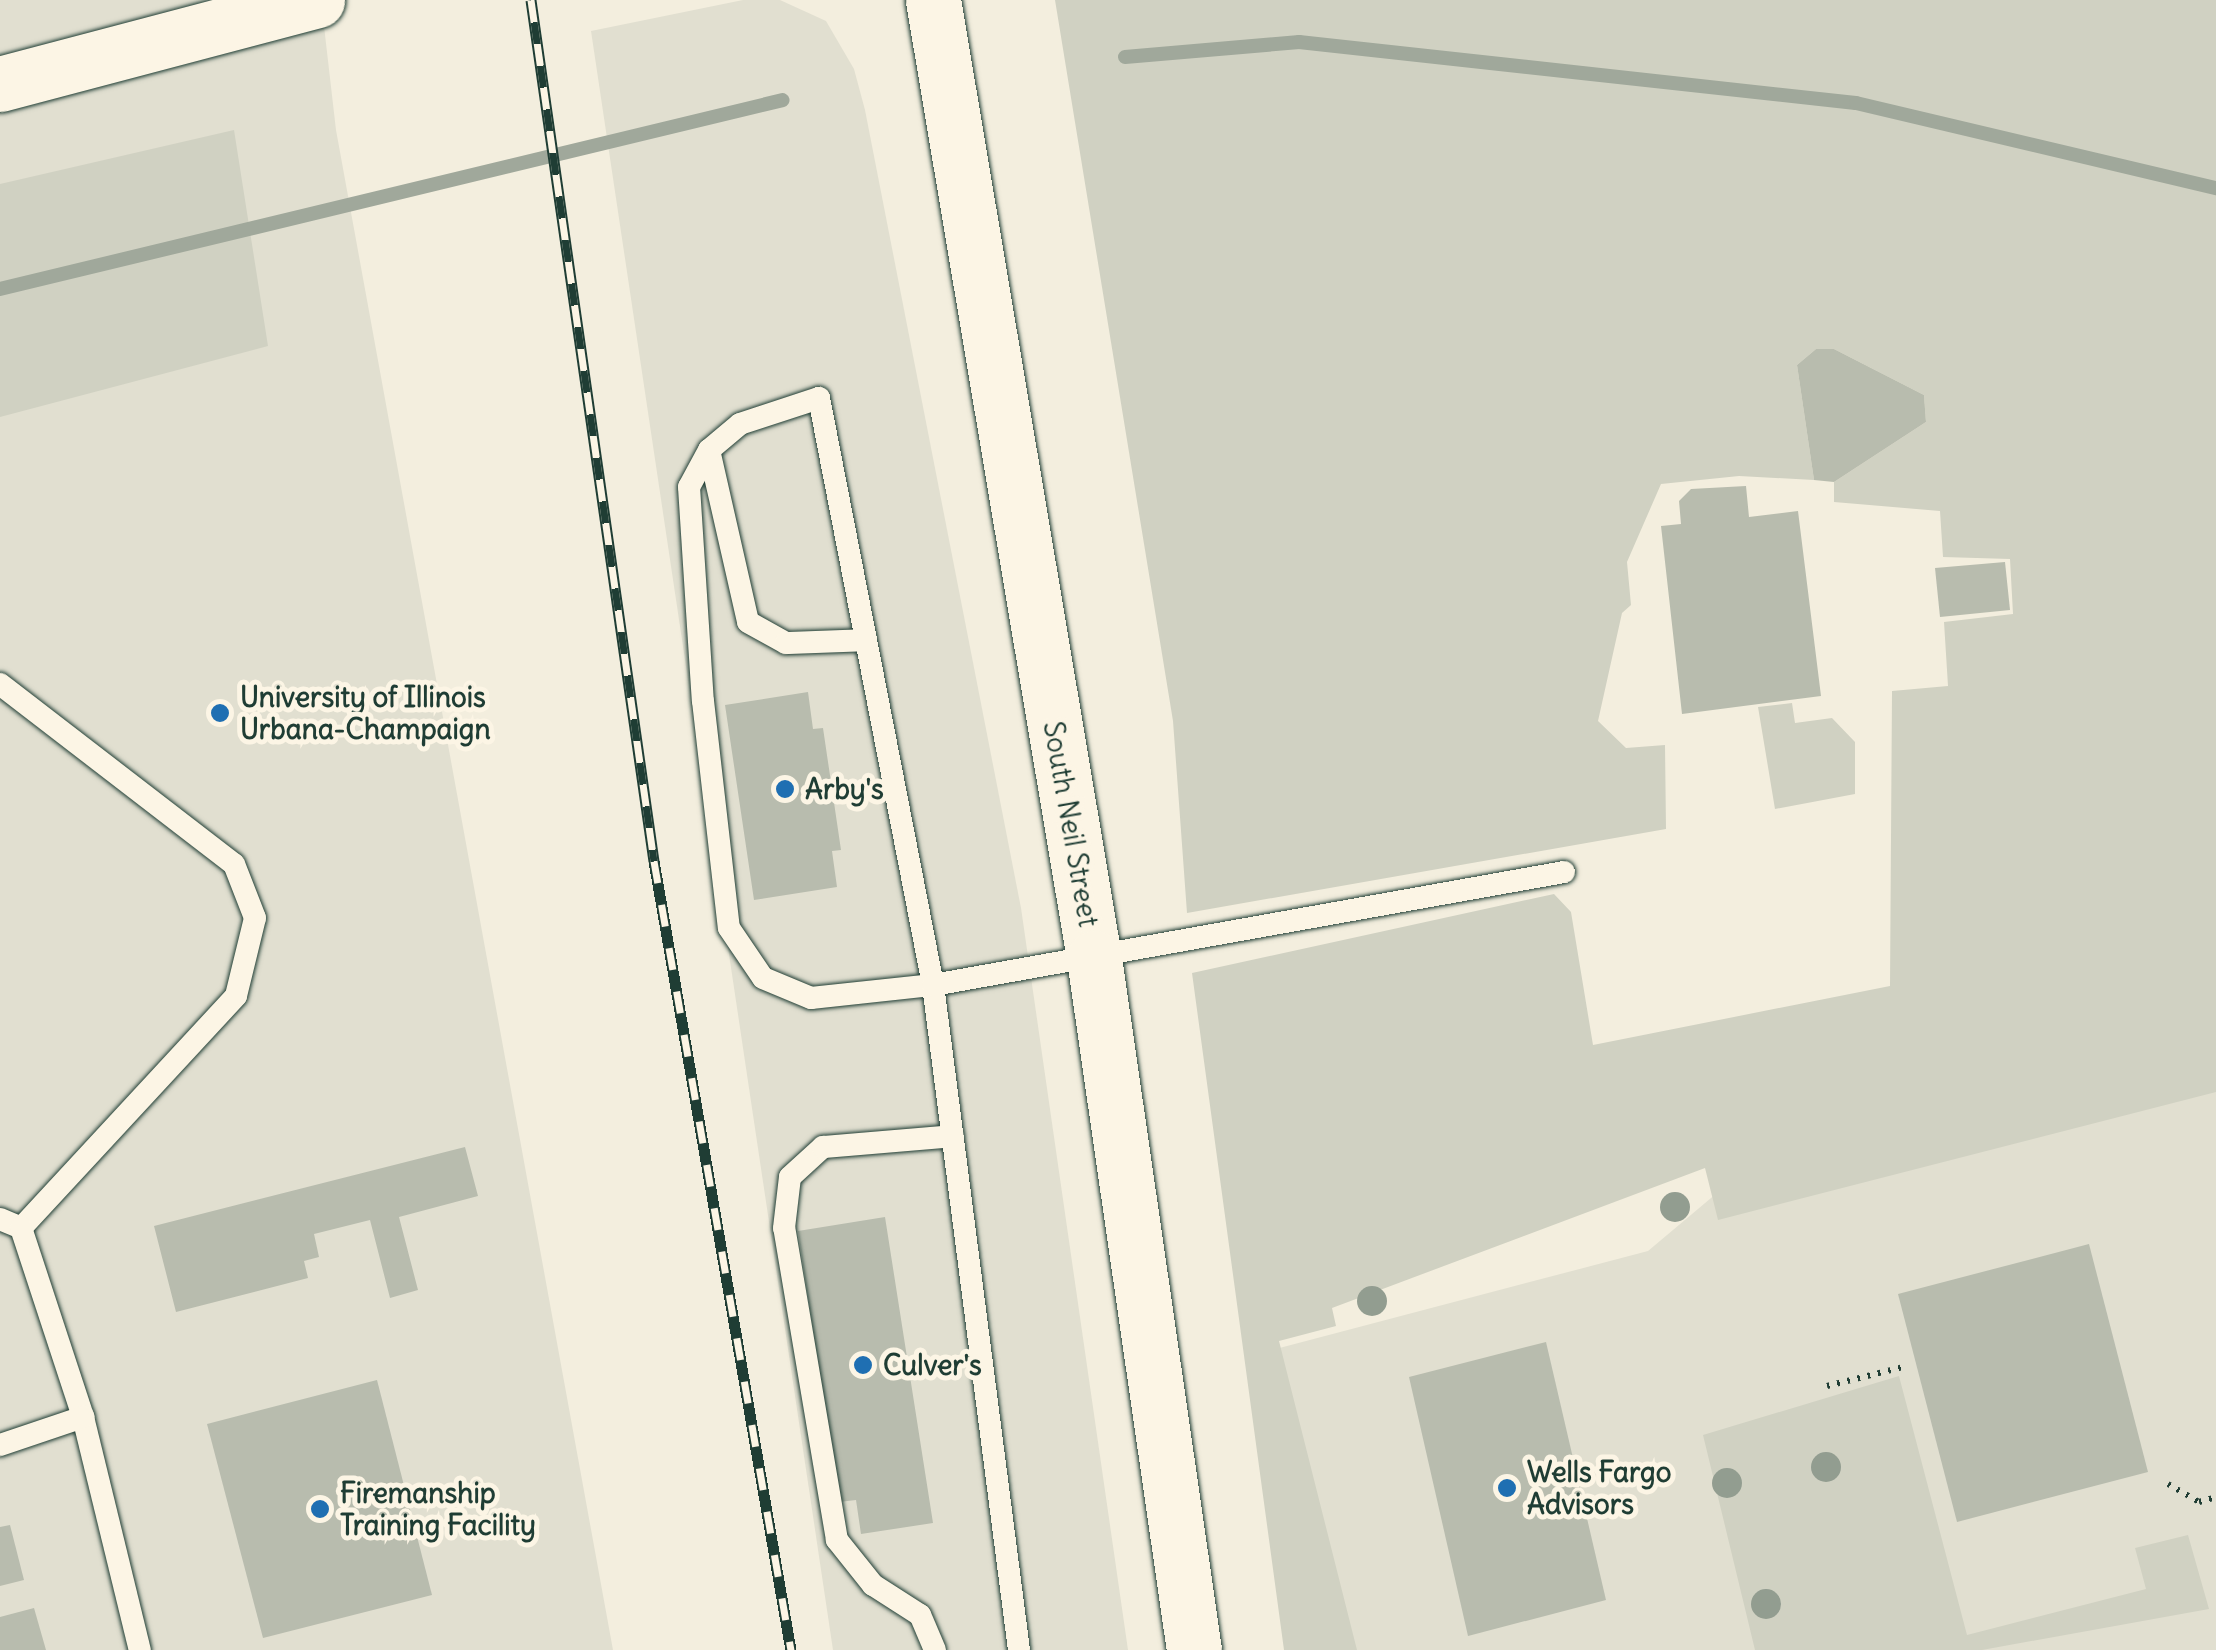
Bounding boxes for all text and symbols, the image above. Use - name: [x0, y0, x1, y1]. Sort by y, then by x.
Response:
- place label: University of Illinois Urbana-Champaign: [240, 680, 491, 746]
- marker: University of Illinois Urbana-Champaign: [209, 702, 231, 724]
- street label: South Neil Street: [1036, 719, 1106, 929]
- place label: Arby's: [805, 772, 884, 806]
- marker: Arby's: [774, 778, 796, 800]
- place label: Culver's: [883, 1348, 982, 1382]
- marker: Culver's: [852, 1354, 874, 1376]
- place label: Wells Fargo Advisors: [1527, 1455, 1671, 1521]
- place label: Firemanship Training Facility: [340, 1476, 536, 1542]
- marker: Wells Fargo Advisors: [1496, 1477, 1518, 1499]
- marker: Firemanship Training Facility: [309, 1498, 331, 1520]

